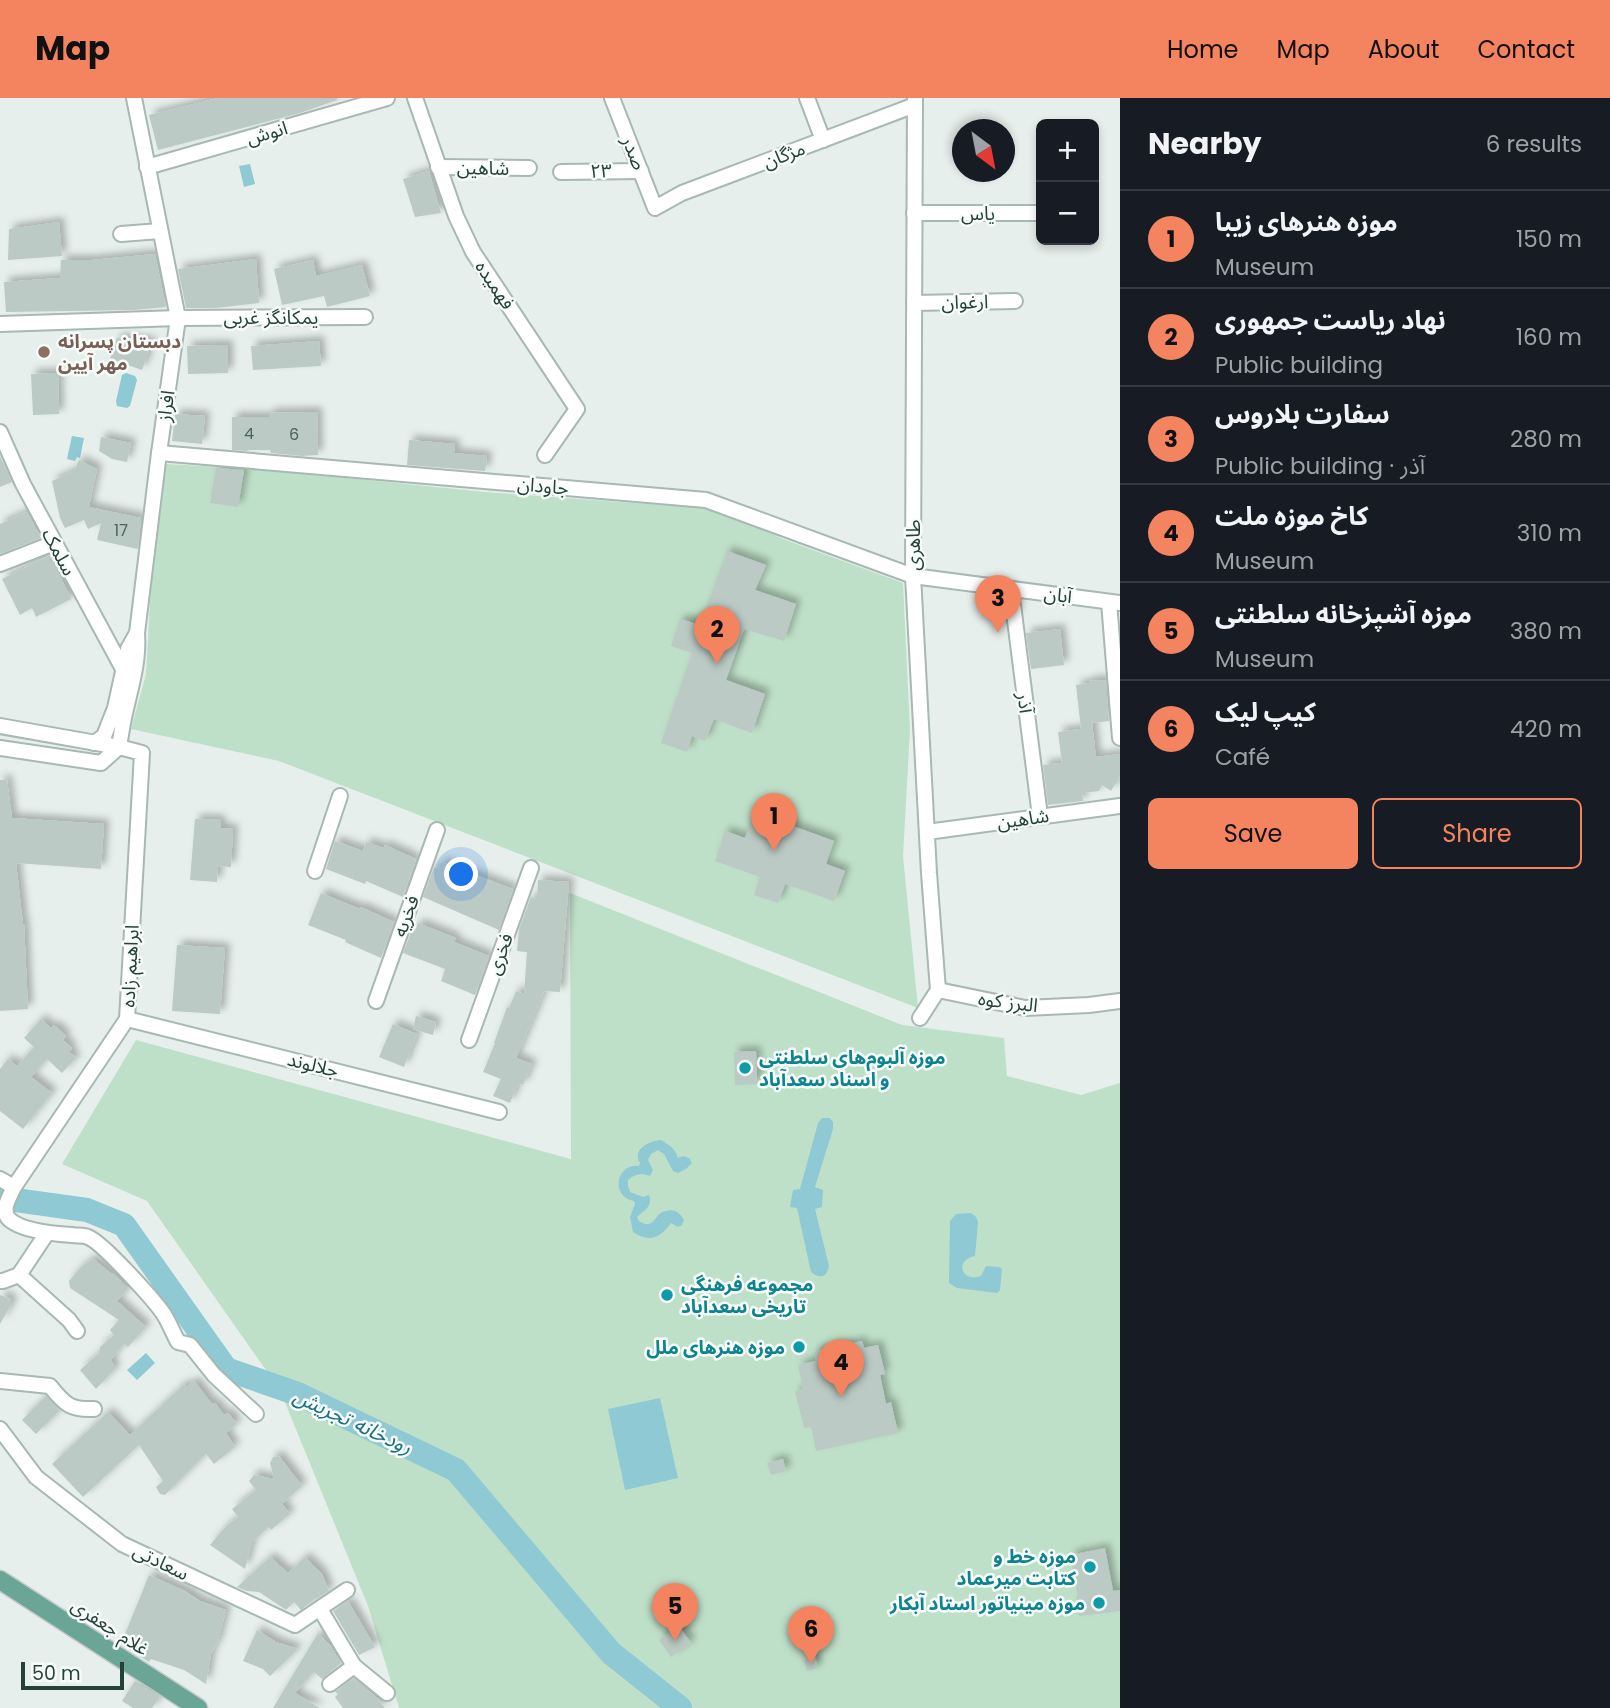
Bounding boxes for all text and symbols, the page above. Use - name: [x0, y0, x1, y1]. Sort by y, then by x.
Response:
- text: Map: [35, 25, 110, 72]
- text: Home: [1167, 33, 1239, 66]
- text: Map: [1277, 33, 1330, 66]
- text: About: [1368, 33, 1439, 66]
- text: Contact: [1477, 33, 1575, 66]
- street label: انوش: [243, 114, 291, 152]
- north arrow: [952, 119, 1015, 182]
- map controls: [1036, 119, 1099, 245]
- button: +: [1036, 119, 1099, 182]
- text: Nearby: [1148, 122, 1262, 165]
- text: 6 results: [1486, 128, 1582, 160]
- street label: صدر: [615, 131, 653, 174]
- street label: مژگان: [759, 135, 809, 175]
- street label: شاهین: [457, 154, 509, 182]
- street label: ۲۳: [590, 157, 612, 185]
- button: −: [1036, 182, 1099, 245]
- street label: یاس: [961, 200, 995, 227]
- text: موزه هنرهای زیبا: [1215, 204, 1398, 240]
- text: 1: [1167, 223, 1175, 255]
- text: 150 m: [1516, 223, 1582, 255]
- text: Museum: [1215, 251, 1314, 283]
- street label: فهمیده: [469, 255, 521, 315]
- street label: ارغوان: [941, 288, 989, 316]
- text: نهاد ریاست جمهوری: [1215, 302, 1446, 338]
- street label: یمکانگز غربی: [224, 304, 318, 331]
- text: 2: [1164, 321, 1178, 353]
- text: 160 m: [1516, 321, 1582, 353]
- place label: دبستان پسرانه مهر آیین: [58, 328, 181, 377]
- marker: دبستان پسرانه مهر آیین: [36, 344, 52, 360]
- text: Public building: [1215, 349, 1383, 381]
- street label: افراز: [150, 388, 182, 424]
- text: سفارت بلاروس: [1215, 396, 1390, 432]
- house number: 4: [244, 422, 254, 445]
- house number: 6: [289, 423, 299, 446]
- text: 3: [1164, 423, 1178, 455]
- text: 280 m: [1510, 423, 1582, 455]
- text: Public building · آذر: [1215, 450, 1425, 482]
- street label: جاودان: [516, 470, 570, 502]
- text: کاخ موزه ملت: [1215, 498, 1368, 534]
- text: 4: [1163, 517, 1179, 549]
- text: 310 m: [1517, 517, 1582, 549]
- house number: 17: [114, 519, 128, 542]
- street label: طاهری: [900, 519, 927, 571]
- street label: سلمک: [35, 524, 83, 580]
- text: Museum: [1215, 545, 1314, 577]
- pin: 3: [975, 575, 1021, 633]
- street label: آبان: [1042, 580, 1075, 610]
- text: موزه آشپزخانه سلطنتی: [1215, 596, 1472, 632]
- pin: 2: [694, 606, 740, 664]
- text: 5: [1164, 615, 1178, 647]
- text: 380 m: [1510, 615, 1582, 647]
- text: Museum: [1215, 643, 1314, 675]
- street label: آذر: [1010, 690, 1040, 716]
- text: کیپ لیک: [1215, 694, 1316, 730]
- text: 6: [1164, 713, 1178, 745]
- text: 420 m: [1510, 713, 1582, 745]
- text: Café: [1215, 741, 1270, 773]
- pin: 1: [751, 793, 797, 851]
- button: Save: [1148, 798, 1358, 869]
- button: Share: [1372, 798, 1582, 869]
- street label: شاهین: [995, 802, 1051, 836]
- your location: [444, 857, 478, 891]
- street label: فخریه: [386, 891, 426, 941]
- street label: ابراهیم زاده: [114, 924, 147, 1008]
- street label: فخری: [480, 929, 520, 979]
- street label: البرز کوه: [977, 985, 1039, 1019]
- place label: موزه آلبوم‌های سلطنتی و اسناد سعدآباد: [759, 1044, 946, 1093]
- street label: جلالوند: [285, 1046, 341, 1084]
- marker: موزه آلبوم‌های سلطنتی و اسناد سعدآباد: [737, 1060, 753, 1076]
- place label: مجموعه فرهنگی تاریخی سعدآباد: [681, 1271, 813, 1320]
- marker: مجموعه فرهنگی تاریخی سعدآباد: [659, 1287, 675, 1303]
- place label: موزه هنرهای ملل: [646, 1334, 785, 1361]
- marker: موزه هنرهای ملل: [791, 1339, 807, 1355]
- pin: 4: [818, 1339, 864, 1397]
- water label: رودخانه تجریش: [289, 1381, 417, 1461]
- street label: سعادتی: [129, 1537, 193, 1587]
- place label: موزه خط و کتابت میرعماد: [957, 1543, 1076, 1592]
- marker: موزه خط و کتابت میرعماد: [1082, 1559, 1098, 1575]
- pin: 5: [652, 1583, 698, 1641]
- place label: موزه مینیاتور استاد آبکار: [889, 1590, 1085, 1617]
- street label: غلام جعفری: [65, 1592, 154, 1663]
- marker: موزه مینیاتور استاد آبکار: [1091, 1595, 1107, 1611]
- pin: 6: [788, 1606, 834, 1664]
- scale bar: [21, 1659, 124, 1691]
- text: 50 m: [32, 1660, 81, 1687]

